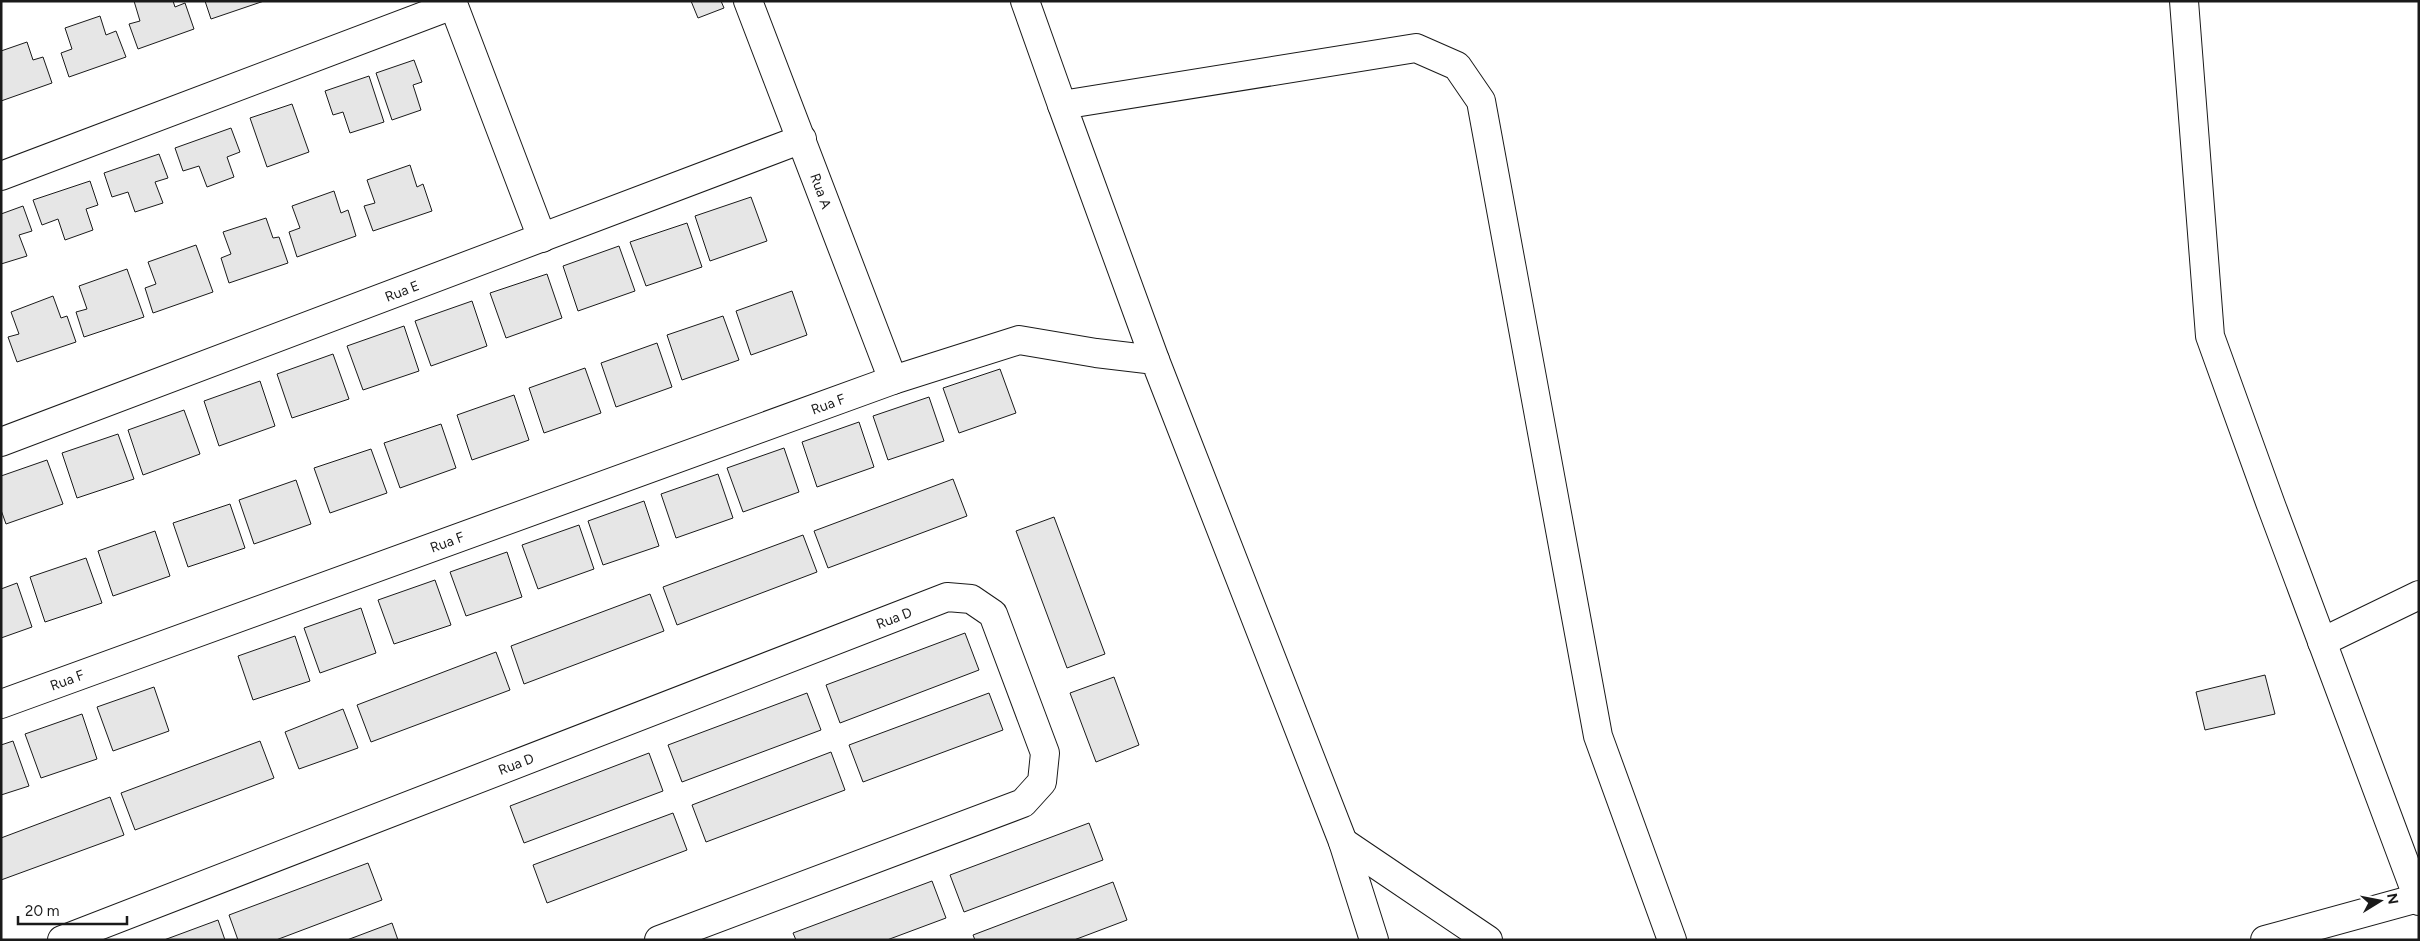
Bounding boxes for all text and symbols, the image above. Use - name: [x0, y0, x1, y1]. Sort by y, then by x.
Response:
- street label: Rua A: [806, 171, 835, 212]
- street label: Rua E: [383, 277, 422, 306]
- street label: Rua F: [809, 390, 848, 418]
- street label: Rua F: [428, 528, 467, 556]
- street label: Rua D: [874, 604, 914, 633]
- street label: Rua F: [48, 666, 87, 694]
- street label: Rua D: [496, 750, 536, 779]
- north arrow: [2355, 876, 2405, 926]
- text: N: [2383, 892, 2402, 906]
- scale bar: [18, 894, 126, 926]
- text: 20 m: [25, 902, 59, 920]

